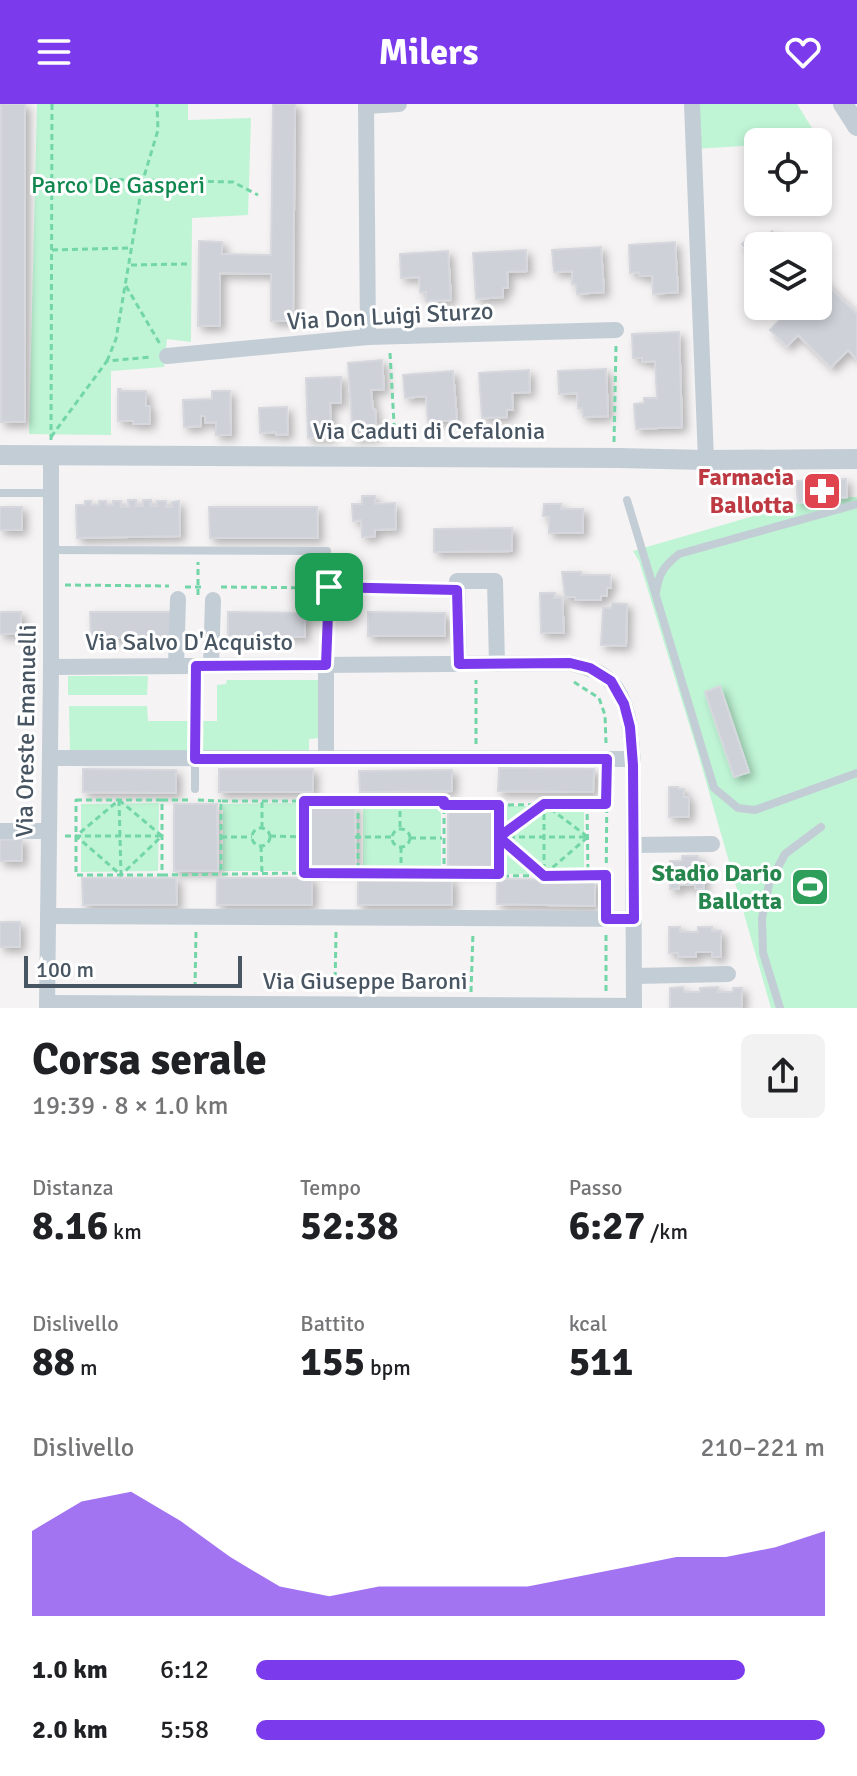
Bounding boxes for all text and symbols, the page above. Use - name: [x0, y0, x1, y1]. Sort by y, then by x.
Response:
- icon: menu: [32, 30, 76, 74]
- text: Milers: [379, 30, 478, 75]
- icon: heart: [781, 30, 825, 74]
- map controls: [744, 128, 832, 320]
- button: locate: [744, 128, 832, 216]
- park label: Parco De Gasperi: [31, 170, 205, 200]
- button: layers: [744, 232, 832, 320]
- street label: Via Don Luigi Sturzo: [286, 296, 494, 336]
- street label: Via Caduti di Cefalonia: [313, 416, 545, 446]
- place label: Farmacia Ballotta: [698, 462, 794, 520]
- pharmacy icon: Farmacia Ballotta: [801, 470, 843, 512]
- pin: [295, 553, 363, 621]
- icon: arrive: [307, 565, 351, 609]
- street label: Via Oreste Emanuelli: [9, 624, 43, 838]
- street label: Via Salvo D'Acquisto: [85, 627, 293, 657]
- place label: Stadio Dario Ballotta: [652, 858, 782, 916]
- sports icon: Stadio Dario Ballotta: [789, 866, 831, 908]
- scale bar: [24, 952, 242, 988]
- text: 100 m: [36, 956, 94, 983]
- street label: Via Giuseppe Baroni: [262, 966, 468, 996]
- text: Corsa serale: [32, 1033, 267, 1087]
- button: share: [741, 1034, 825, 1118]
- text: 19:39 · 8 × 1.0 km: [32, 1090, 228, 1122]
- text: Distanza: [32, 1174, 114, 1201]
- text: Tempo: [300, 1174, 361, 1201]
- text: Passo: [569, 1174, 623, 1201]
- text: 8.16: [32, 1201, 108, 1251]
- text: 52:38: [300, 1201, 399, 1251]
- text: 6:27: [569, 1201, 645, 1251]
- text: km: [108, 1218, 142, 1245]
- text: /km: [645, 1218, 688, 1245]
- text: Dislivello: [32, 1310, 119, 1337]
- text: Battito: [300, 1310, 365, 1337]
- text: kcal: [569, 1310, 607, 1337]
- text: 88: [32, 1337, 75, 1387]
- text: 155: [300, 1337, 365, 1387]
- text: 511: [569, 1337, 633, 1387]
- text: m: [75, 1354, 98, 1381]
- text: bpm: [365, 1354, 411, 1381]
- text: Dislivello: [32, 1432, 134, 1464]
- text: 210–221 m: [701, 1432, 825, 1464]
- text: 1.0 km: [32, 1654, 108, 1686]
- text: 6:12: [160, 1654, 209, 1686]
- text: 2.0 km: [32, 1714, 108, 1746]
- text: 5:58: [160, 1714, 209, 1746]

